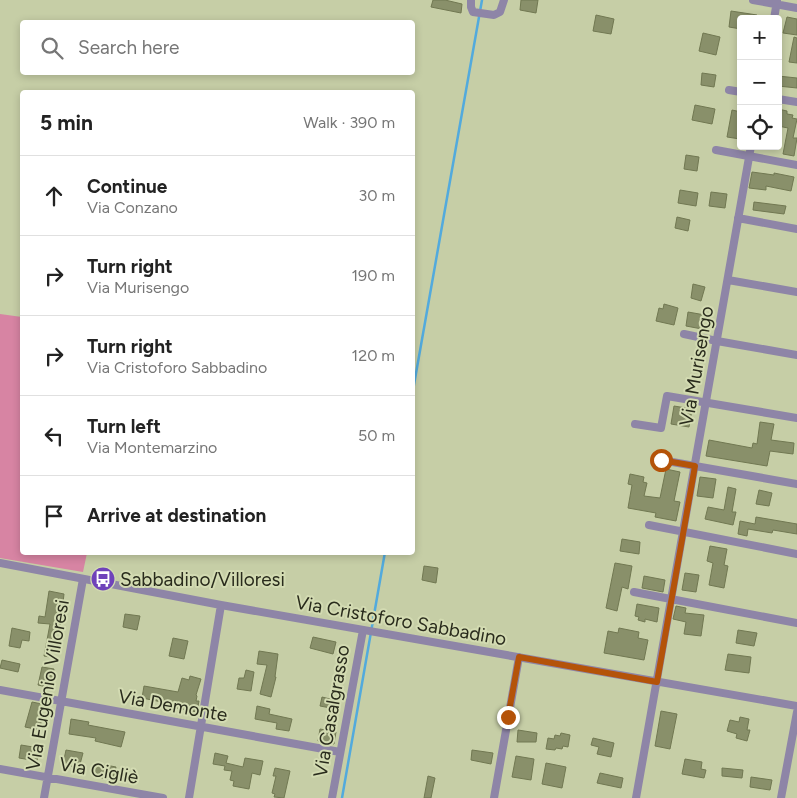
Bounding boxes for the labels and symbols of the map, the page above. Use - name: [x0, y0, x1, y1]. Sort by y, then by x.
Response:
- street label: Via Murisengo: [675, 304, 718, 428]
- route start: [650, 449, 673, 472]
- bus stop icon: Sabbadino/Villoresi: [90, 566, 116, 592]
- place label: Sabbadino/Villoresi: [120, 568, 285, 591]
- street label: Via Cristoforo Sabbadino: [294, 591, 508, 650]
- street label: Via Eugenio Villoresi: [21, 598, 74, 772]
- street label: Via Casalgrasso: [309, 643, 354, 779]
- street label: Via Demonte: [116, 685, 229, 726]
- route end: [497, 706, 520, 729]
- street label: Via Cigliè: [57, 752, 140, 789]

